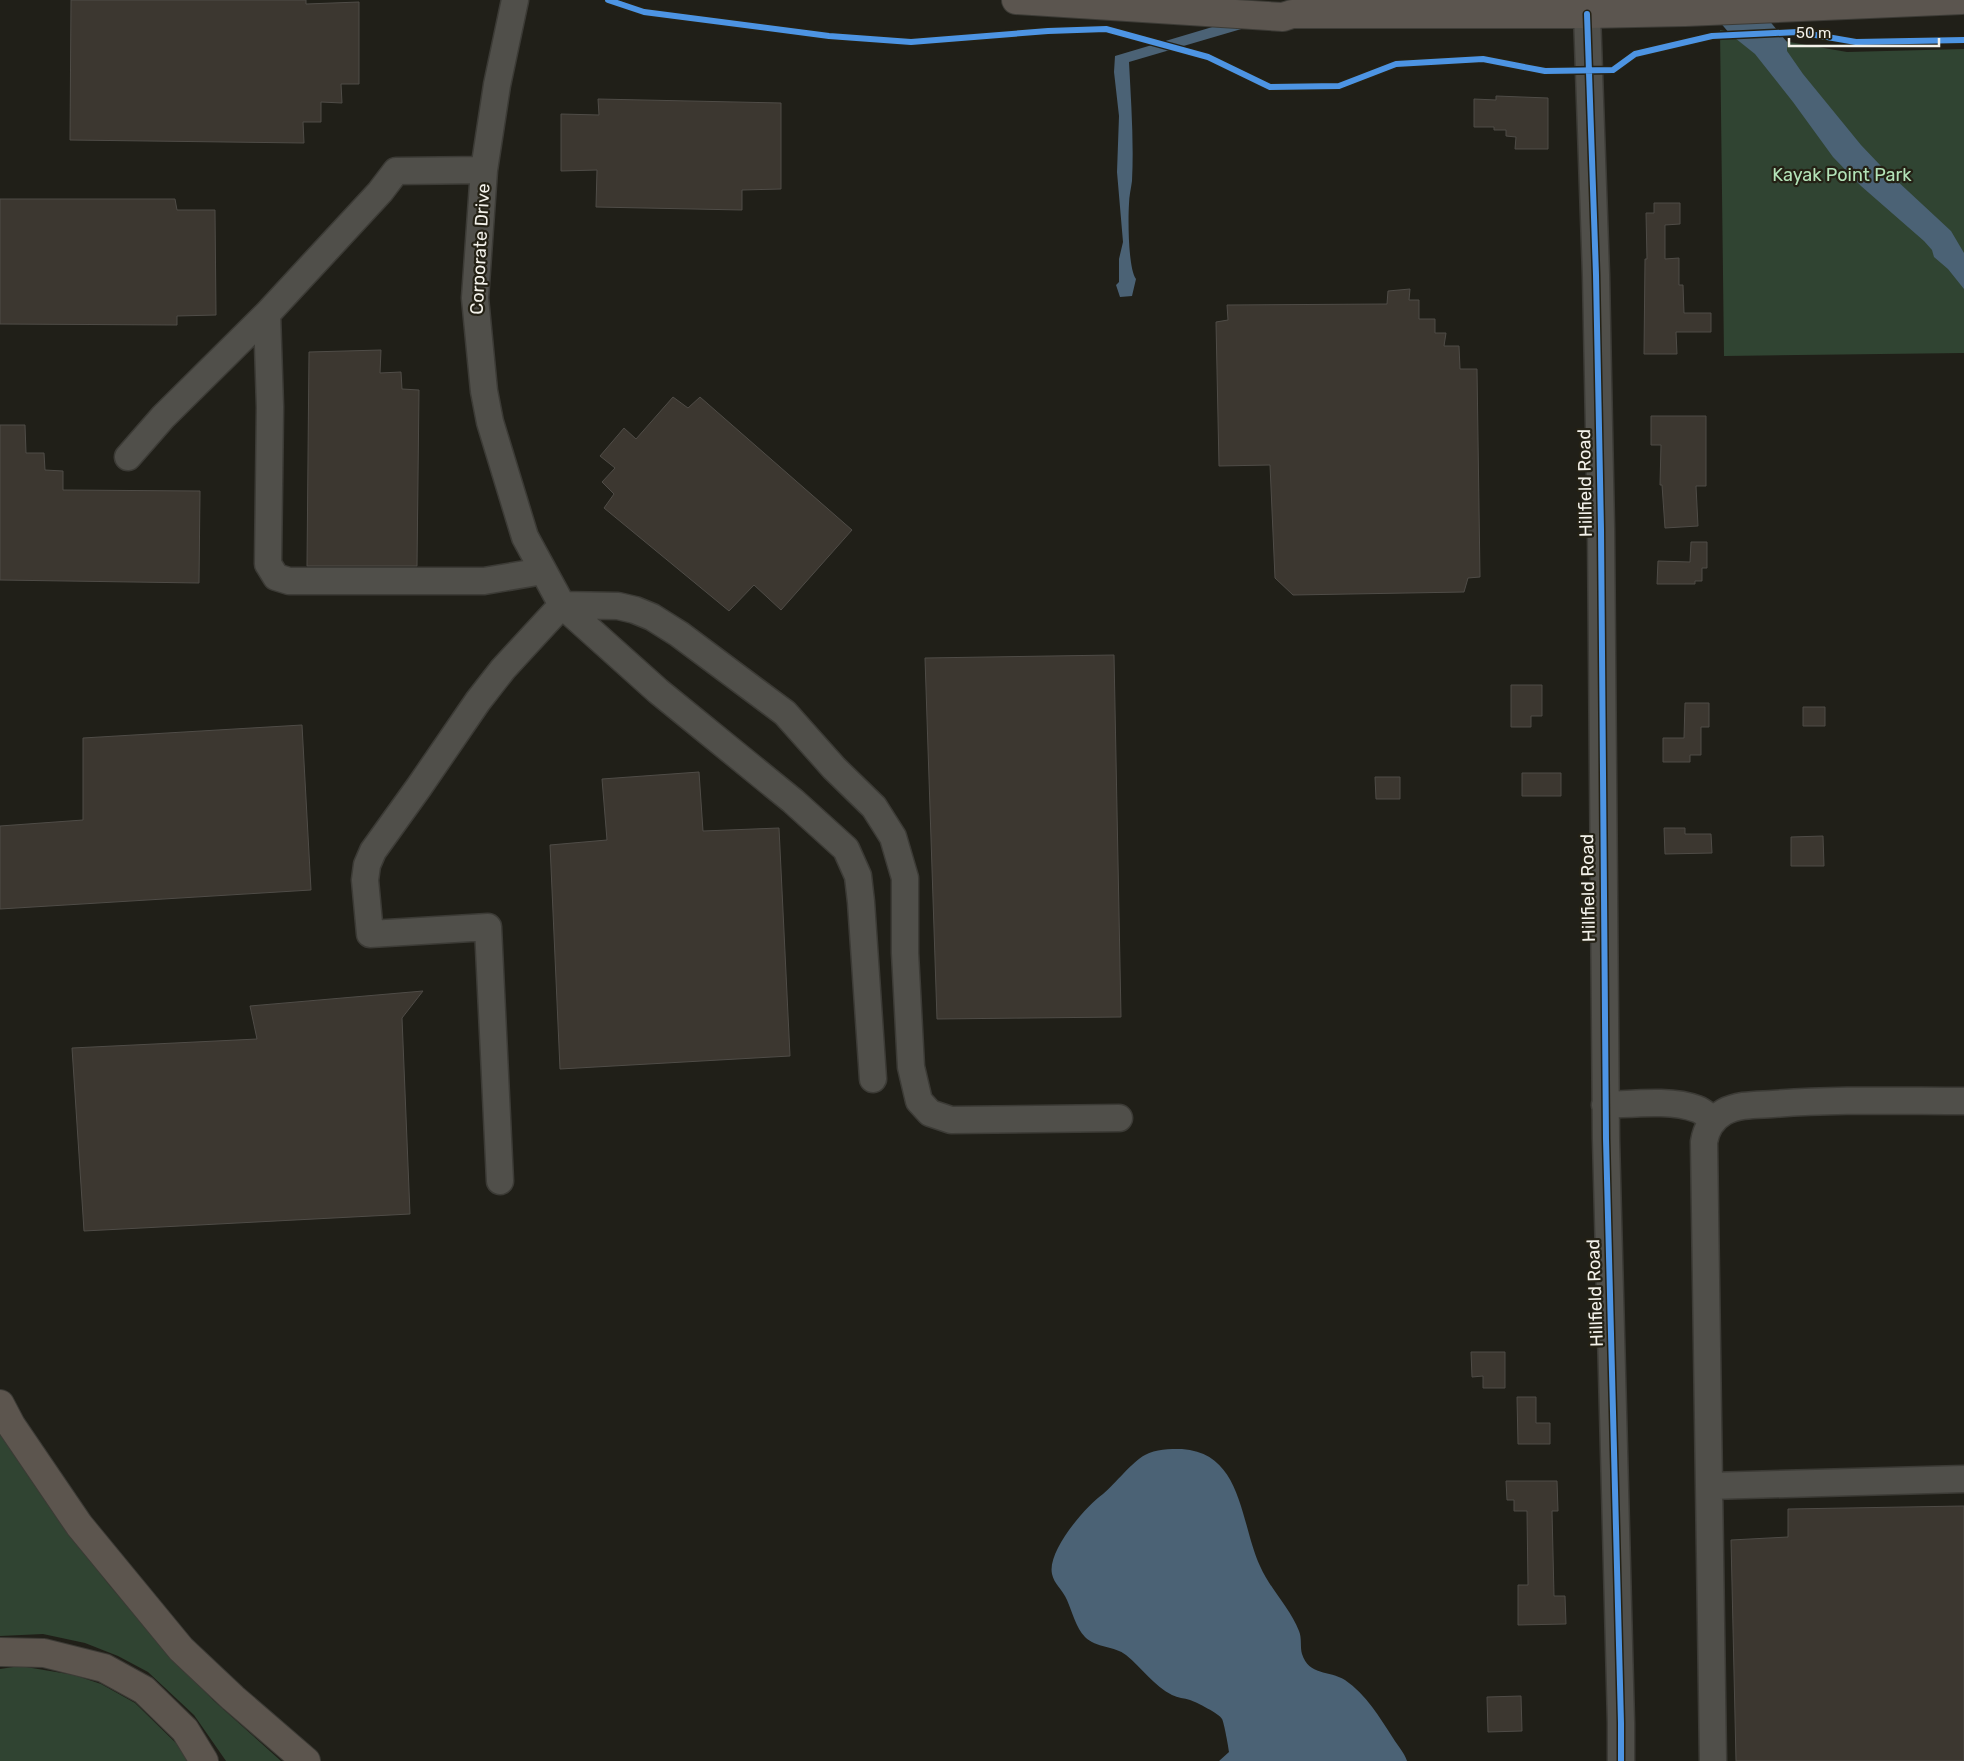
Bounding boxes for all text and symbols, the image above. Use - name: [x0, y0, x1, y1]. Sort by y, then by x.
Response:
- scale bar: [1789, 15, 1939, 47]
- text: 50 m: [1796, 24, 1831, 42]
- park label: Kayak Point Park: [1772, 164, 1912, 186]
- street label: Corporate Drive: [466, 183, 494, 315]
- street label: Hillfield Road: [1573, 429, 1597, 537]
- street label: Hillfield Road: [1576, 834, 1600, 942]
- street label: Hillfield Road: [1582, 1239, 1608, 1347]

